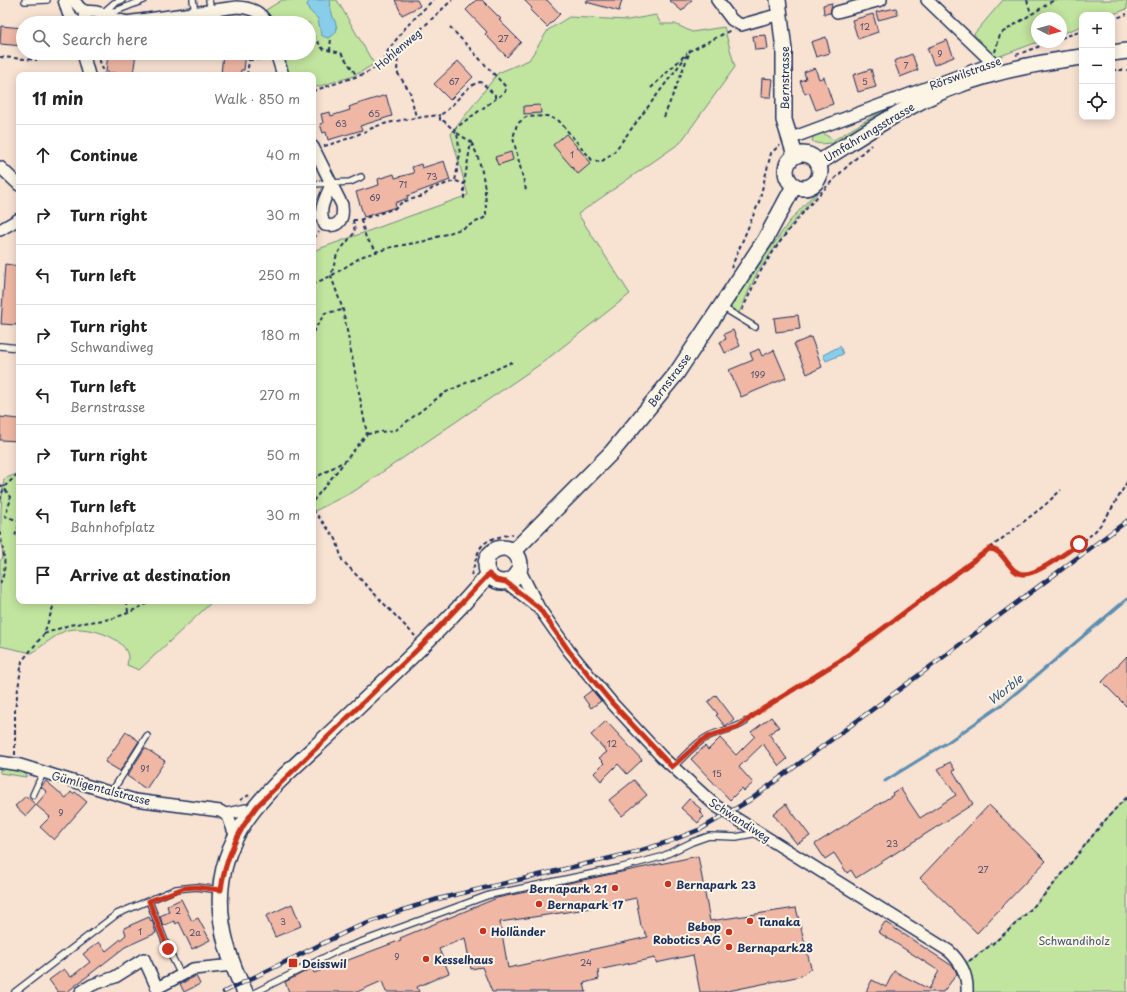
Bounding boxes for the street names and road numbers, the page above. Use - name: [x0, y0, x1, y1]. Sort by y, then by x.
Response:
- street label: Hohlenweg: [371, 24, 425, 74]
- street label: Bernstrasse: [776, 46, 793, 110]
- street label: Rörswilstrasse: [927, 52, 1003, 94]
- street label: Umfahrungsstrasse: [820, 98, 918, 166]
- street label: Bernstrasse: [643, 349, 695, 411]
- street label: Gümligentalstrasse: [50, 767, 153, 809]
- street label: Schwandiweg: [706, 794, 774, 846]

